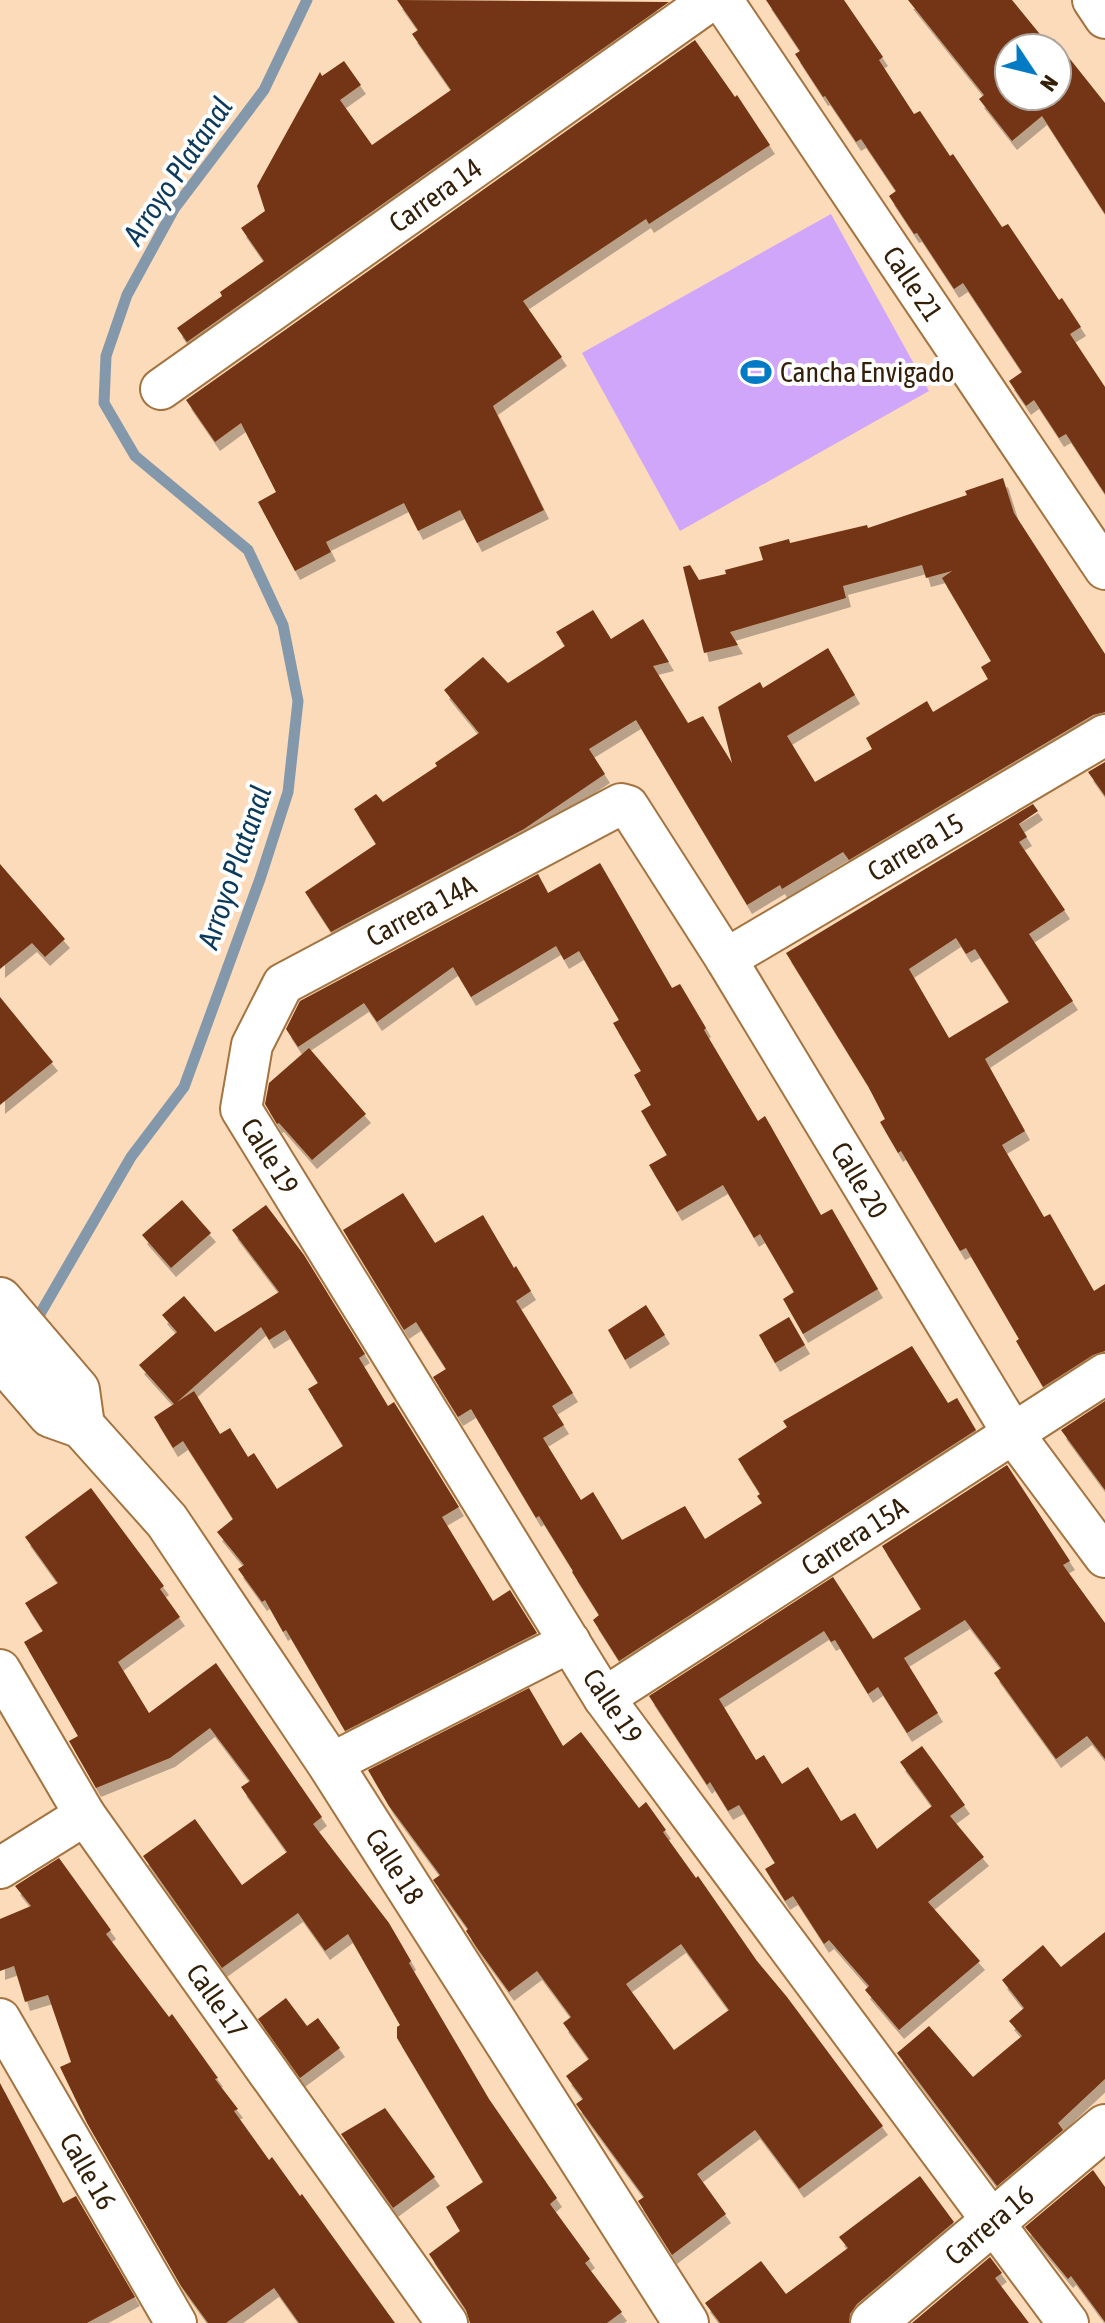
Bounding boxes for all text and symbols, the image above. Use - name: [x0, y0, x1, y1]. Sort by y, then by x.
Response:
- north arrow: [993, 32, 1073, 112]
- text: N: [1035, 71, 1064, 96]
- water label: Arroyo Platanal: [115, 90, 239, 251]
- street label: Carrera 14: [383, 151, 488, 239]
- street label: Calle 21: [876, 240, 949, 327]
- sports icon: Cancha Envigado: [739, 355, 773, 389]
- place label: Cancha Envigado: [780, 356, 954, 388]
- water label: Arroyo Platanal: [190, 781, 278, 954]
- street label: Carrera 15: [862, 806, 969, 888]
- street label: Carrera 14A: [361, 868, 482, 953]
- street label: Calle 19: [234, 1112, 306, 1200]
- street label: Calle 20: [825, 1136, 895, 1224]
- street label: Carrera 15A: [795, 1490, 913, 1582]
- street label: Calle 19: [577, 1663, 649, 1749]
- street label: Calle 18: [359, 1822, 431, 1910]
- street label: Calle 17: [180, 1957, 254, 2044]
- street label: Calle 16: [54, 2127, 123, 2215]
- street label: Carrera 16: [938, 2179, 1040, 2271]

